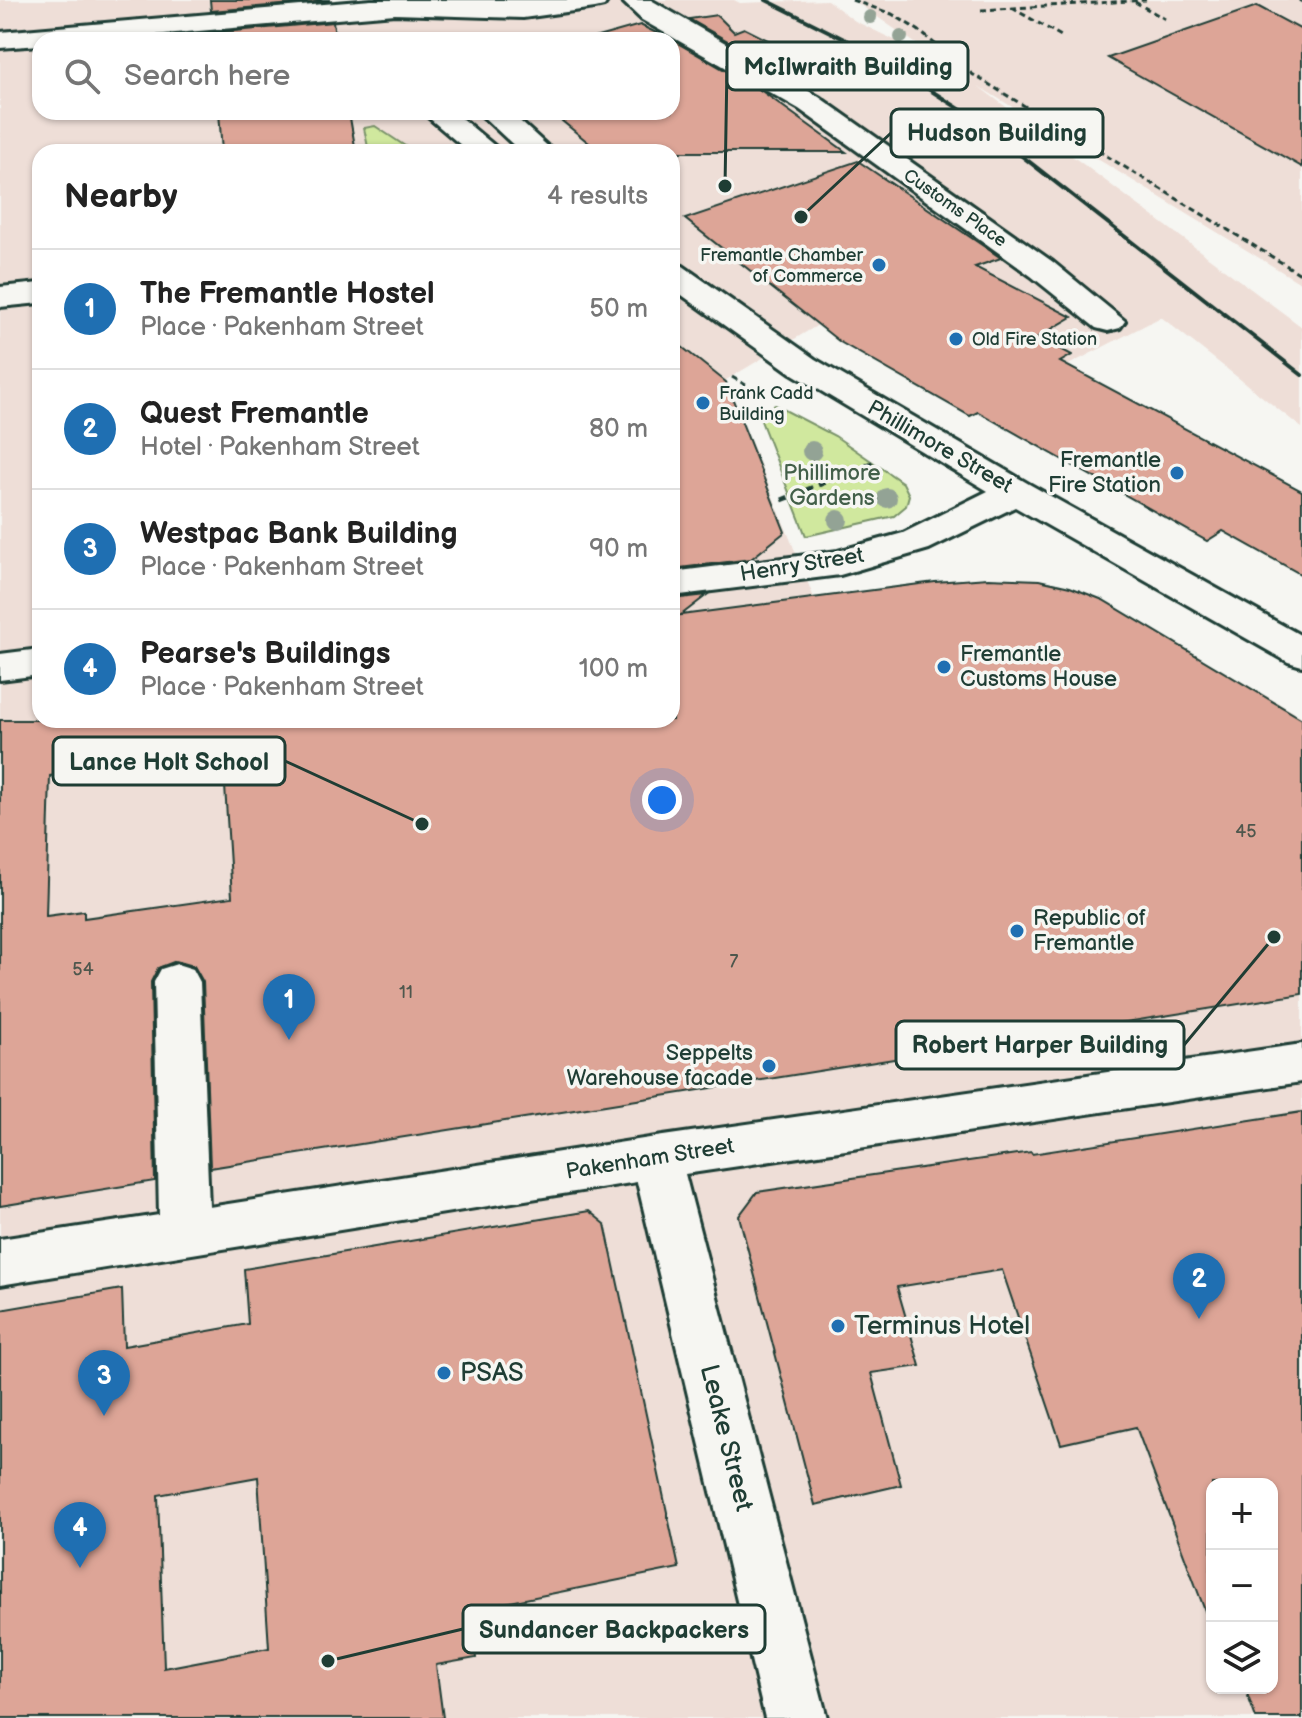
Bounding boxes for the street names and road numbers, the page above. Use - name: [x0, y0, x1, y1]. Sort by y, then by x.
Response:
- street label: Customs Place: [899, 165, 1011, 252]
- street label: Phillimore Street: [863, 394, 1018, 500]
- street label: Henry Street: [738, 542, 866, 588]
- street label: Pakenham Street: [564, 1132, 736, 1186]
- street label: Leake Street: [693, 1362, 759, 1514]

